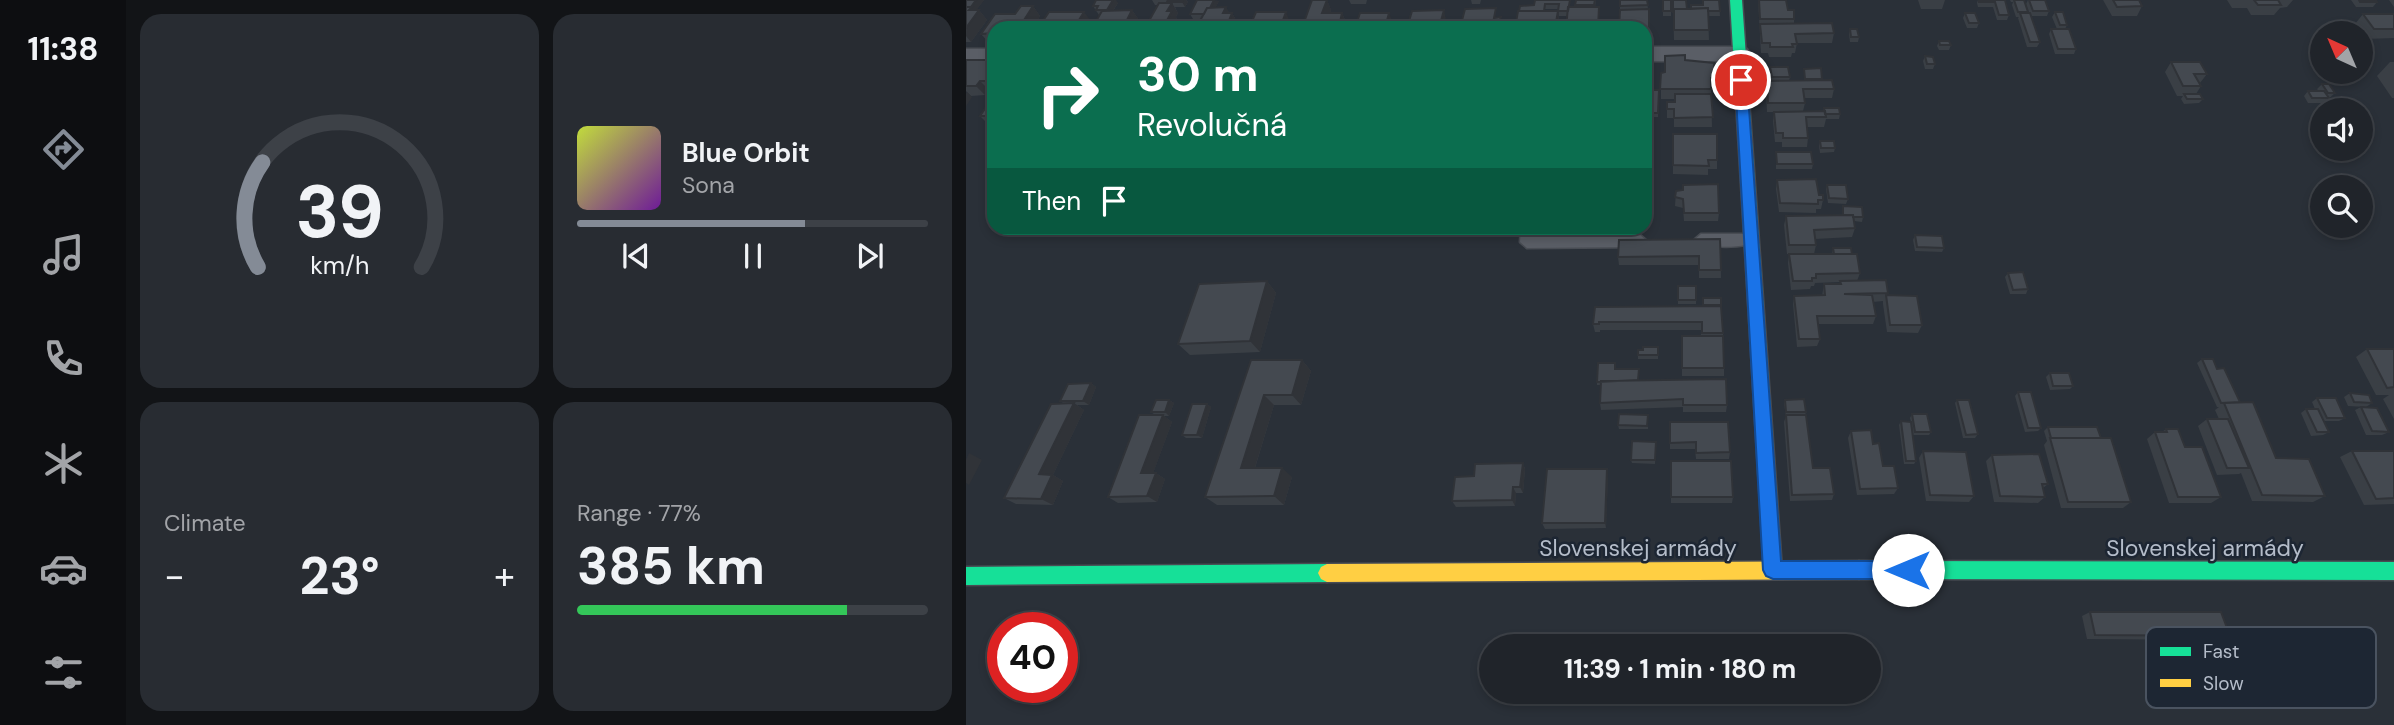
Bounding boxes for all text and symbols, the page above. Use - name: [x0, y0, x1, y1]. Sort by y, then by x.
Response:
- north arrow: [2310, 21, 2373, 84]
- map controls: [2310, 21, 2373, 238]
- text: 11:38: [28, 28, 98, 70]
- text: 30 m: [1137, 42, 1259, 106]
- icon: right: [1022, 49, 1113, 140]
- pin: [1711, 50, 1771, 110]
- icon: arrive: [1722, 61, 1760, 99]
- button: sound: [2310, 98, 2373, 161]
- text: Revolučná: [1137, 104, 1287, 146]
- icon: directions: [39, 125, 88, 174]
- text: Blue Orbit: [682, 136, 810, 170]
- text: 39: [295, 165, 384, 260]
- text: Sona: [682, 170, 735, 200]
- button: search: [2310, 175, 2373, 238]
- icon: arrive: [1095, 182, 1133, 220]
- text: Then: [1022, 184, 1081, 218]
- icon: music: [39, 230, 88, 279]
- icon: previous: [617, 237, 655, 275]
- icon: pause: [734, 237, 772, 275]
- icon: next: [851, 237, 889, 275]
- text: km/h: [310, 249, 369, 282]
- icon: phone: [39, 334, 88, 383]
- icon: climate: [39, 439, 88, 488]
- text: Range · 77%: [577, 498, 701, 528]
- text: Climate: [164, 508, 246, 538]
- text: 385 km: [577, 532, 765, 600]
- street label: Slovenskej armády: [1539, 533, 1737, 563]
- position arrow: [1871, 533, 1945, 607]
- street label: Slovenskej armády: [2106, 533, 2304, 563]
- text: 23°: [299, 542, 380, 610]
- icon: car: [39, 544, 88, 593]
- text: −: [164, 551, 185, 601]
- text: +: [494, 551, 515, 601]
- speed limit sign: 40: [987, 612, 1078, 703]
- legend: [2146, 627, 2376, 708]
- text: Fast: [2203, 639, 2239, 664]
- icon: filters: [39, 648, 88, 697]
- text: 11:39 · 1 min · 180 m: [1564, 652, 1796, 686]
- text: Slow: [2203, 671, 2244, 696]

